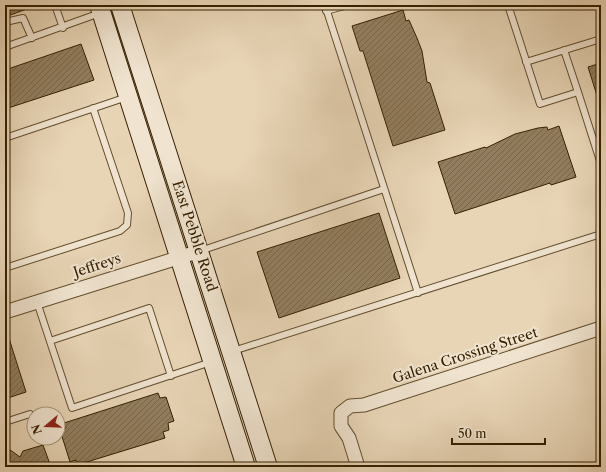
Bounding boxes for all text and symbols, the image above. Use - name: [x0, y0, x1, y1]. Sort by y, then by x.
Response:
- street label: East Pebble Road: [169, 178, 222, 294]
- street label: Jeffreys: [69, 249, 123, 282]
- street label: Galena Crossing Street: [390, 323, 540, 387]
- north arrow: [26, 406, 66, 446]
- scale bar: [452, 420, 545, 446]
- text: N: [28, 422, 45, 436]
- text: 50 m: [458, 426, 487, 441]

